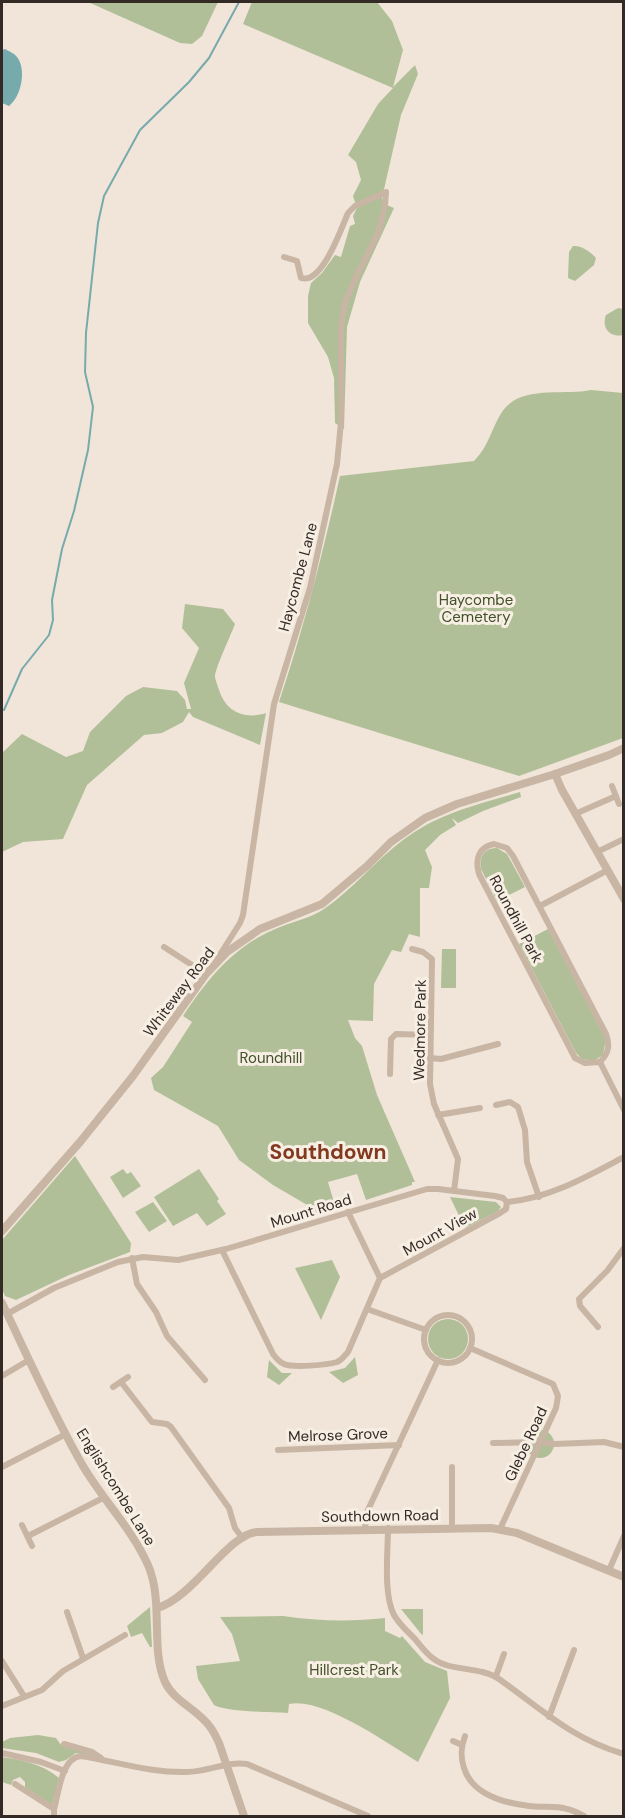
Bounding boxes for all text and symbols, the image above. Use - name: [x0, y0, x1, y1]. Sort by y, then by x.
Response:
- street label: Haycombe Lane: [274, 520, 322, 634]
- park label: Haycombe Cemetery: [439, 590, 513, 627]
- street label: Roundhill Park: [485, 872, 548, 967]
- street label: Whiteway Road: [139, 943, 219, 1041]
- street label: Wedmore Park: [409, 979, 431, 1081]
- park label: Roundhill: [240, 1048, 302, 1068]
- district label: Southdown: [270, 1138, 386, 1166]
- street label: Mount Road: [268, 1189, 354, 1233]
- street label: Mount View: [399, 1203, 481, 1261]
- street label: Glebe Road: [500, 1403, 552, 1485]
- street label: Melrose Grove: [288, 1423, 388, 1447]
- street label: Englishcombe Lane: [72, 1425, 160, 1549]
- street label: Southdown Road: [321, 1505, 439, 1527]
- park label: Hillcrest Park: [309, 1660, 399, 1680]

